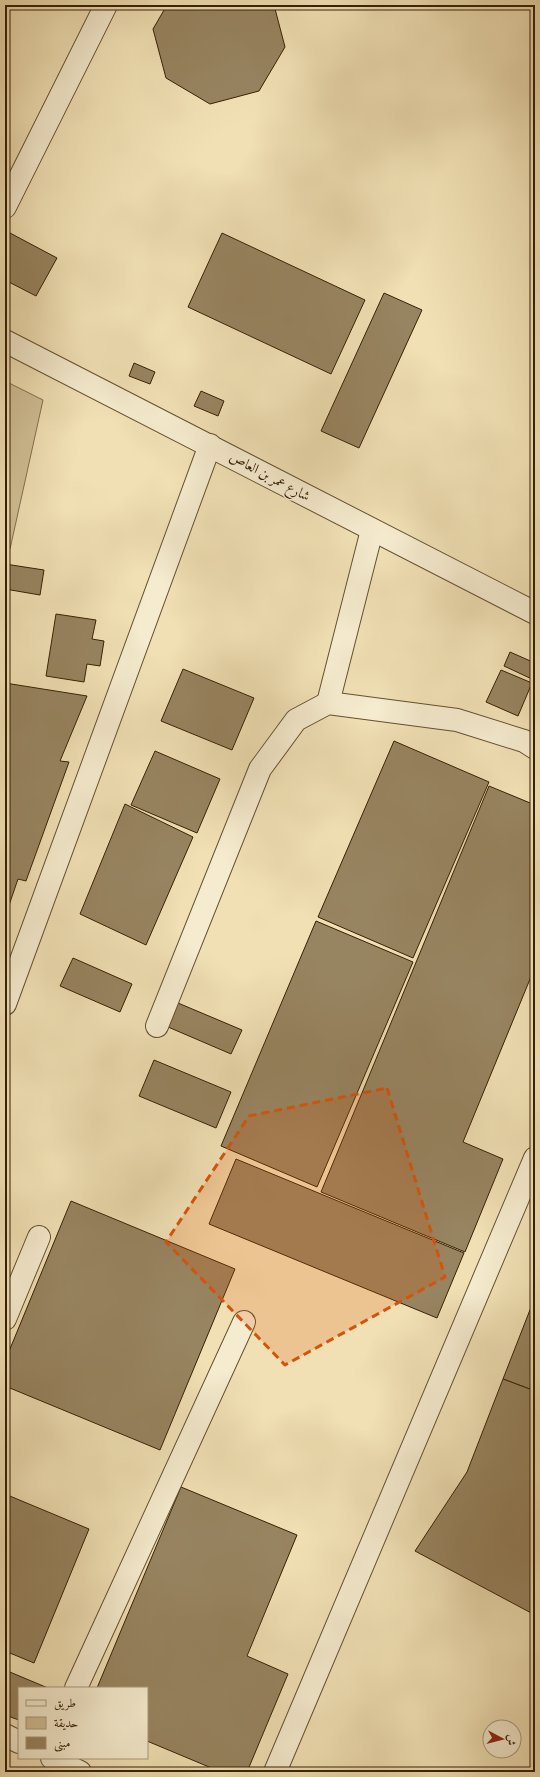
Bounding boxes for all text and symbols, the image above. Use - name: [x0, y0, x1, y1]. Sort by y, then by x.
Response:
- street label: شارع عمر بن العاص: [225, 448, 313, 507]
- legend: [18, 1687, 148, 1759]
- text: طريق: [54, 1696, 76, 1711]
- text: حديقة: [54, 1716, 78, 1731]
- north arrow: [482, 1719, 522, 1759]
- text: ش: [503, 1734, 519, 1746]
- text: مبنى: [54, 1736, 70, 1752]

